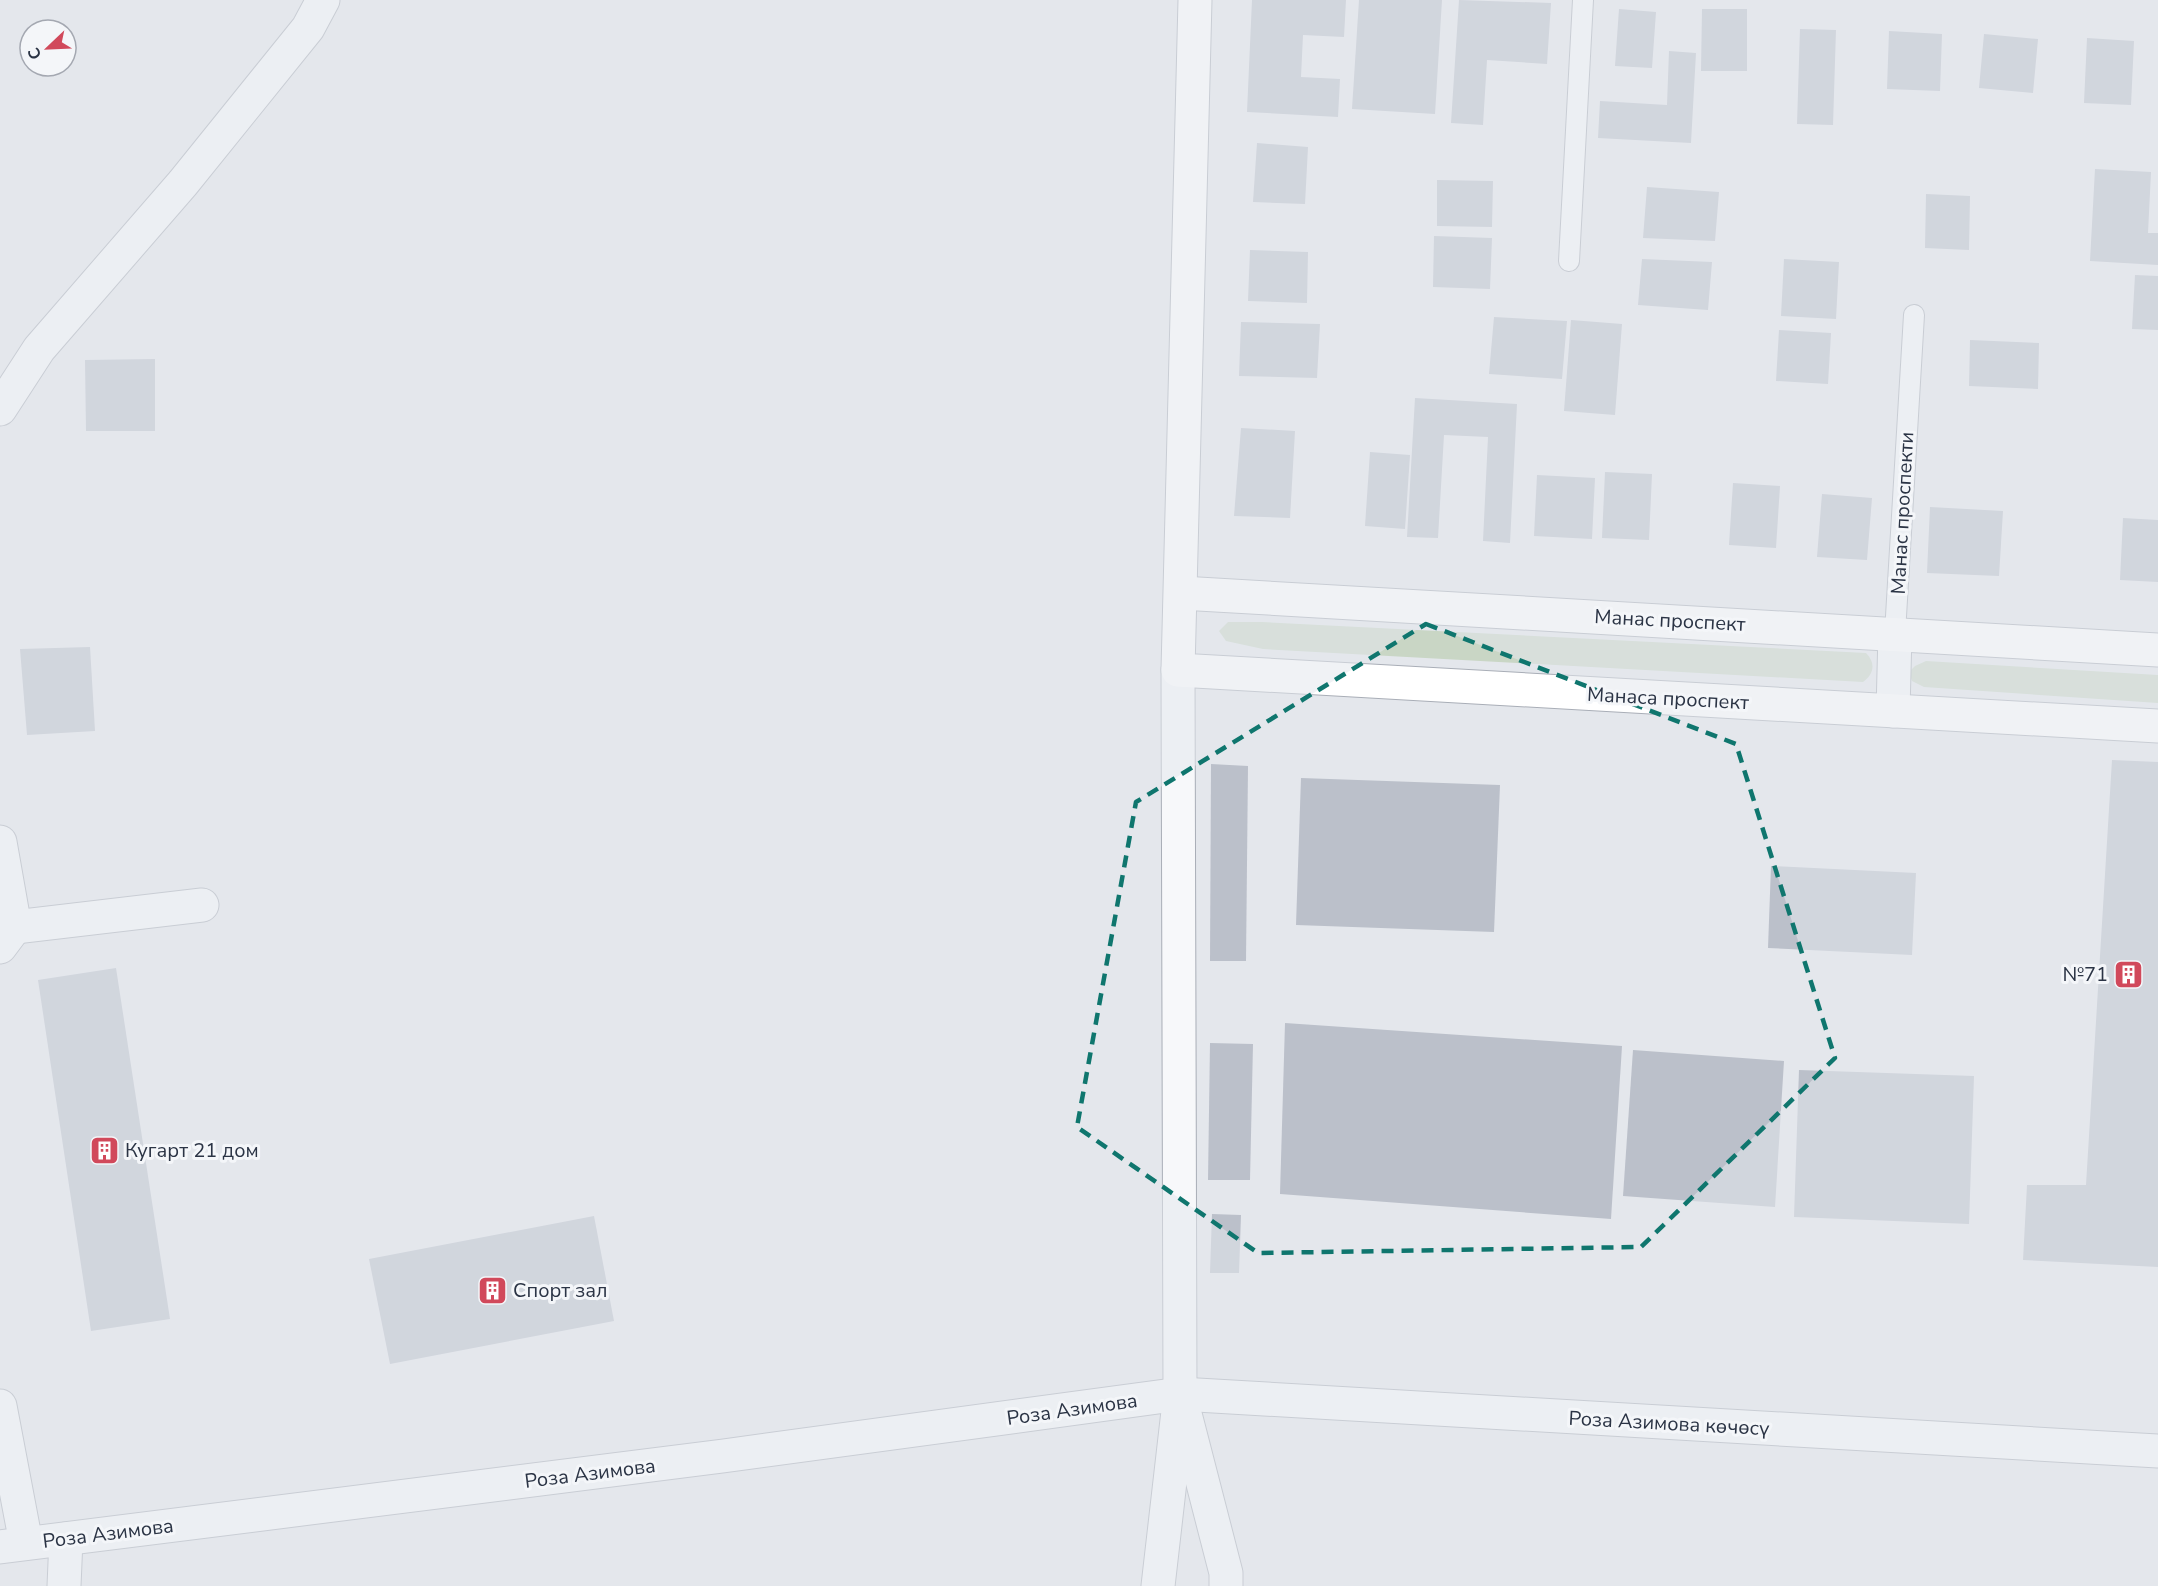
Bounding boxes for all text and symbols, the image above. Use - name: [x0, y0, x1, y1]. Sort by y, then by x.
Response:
- north arrow: [18, 18, 78, 78]
- text: С: [23, 44, 47, 63]
- street label: Манас проспекти: [1885, 431, 1920, 595]
- street label: Манас проспект: [1594, 603, 1746, 638]
- street label: Манаса проспект: [1586, 681, 1750, 716]
- building icon: №71: [2113, 958, 2145, 990]
- place label: №71: [2062, 961, 2108, 988]
- building icon: Кугарт 21 дом: [88, 1134, 120, 1166]
- place label: Кугарт 21 дом: [125, 1137, 259, 1164]
- building icon: Спорт зал: [476, 1274, 508, 1306]
- place label: Спорт зал: [513, 1277, 608, 1304]
- street label: Роза Азимова: [1005, 1387, 1139, 1432]
- street label: Роза Азимова көчөсү: [1568, 1405, 1771, 1442]
- street label: Роза Азимова: [523, 1452, 657, 1495]
- street label: Роза Азимова: [41, 1512, 175, 1555]

